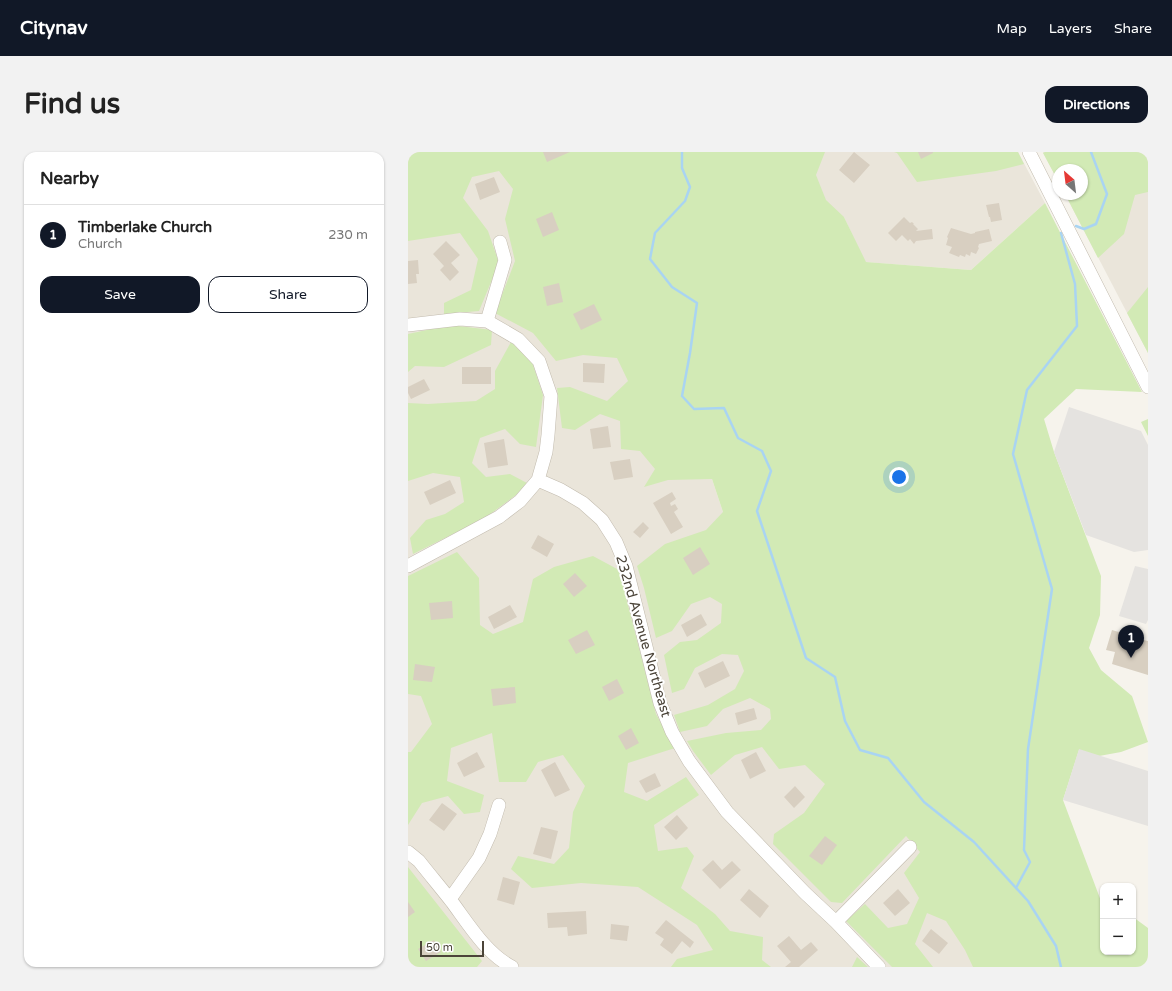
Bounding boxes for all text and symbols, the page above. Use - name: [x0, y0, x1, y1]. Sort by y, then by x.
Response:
- text: Citynav: [20, 17, 87, 39]
- text: Map: [997, 20, 1027, 37]
- text: Layers: [1049, 20, 1092, 37]
- text: Share: [1114, 20, 1152, 37]
- button: Directions: [1045, 86, 1148, 123]
- text: Find us: [24, 87, 120, 121]
- north arrow: [1052, 164, 1088, 200]
- text: Nearby: [40, 168, 99, 189]
- text: Timberlake Church: [78, 218, 212, 236]
- text: 1: [49, 227, 57, 243]
- text: 230 m: [328, 227, 368, 243]
- text: Church: [78, 236, 122, 252]
- button: Save: [40, 276, 200, 313]
- button: Share: [208, 276, 368, 313]
- your location: [889, 467, 909, 487]
- street label: 232nd Avenue Northeast: [612, 553, 675, 720]
- pin: 1: [1118, 625, 1144, 658]
- map controls: [1100, 883, 1136, 955]
- button: +: [1100, 883, 1136, 919]
- button: −: [1100, 919, 1136, 955]
- scale bar: [420, 939, 484, 958]
- text: 50 m: [426, 941, 453, 954]

